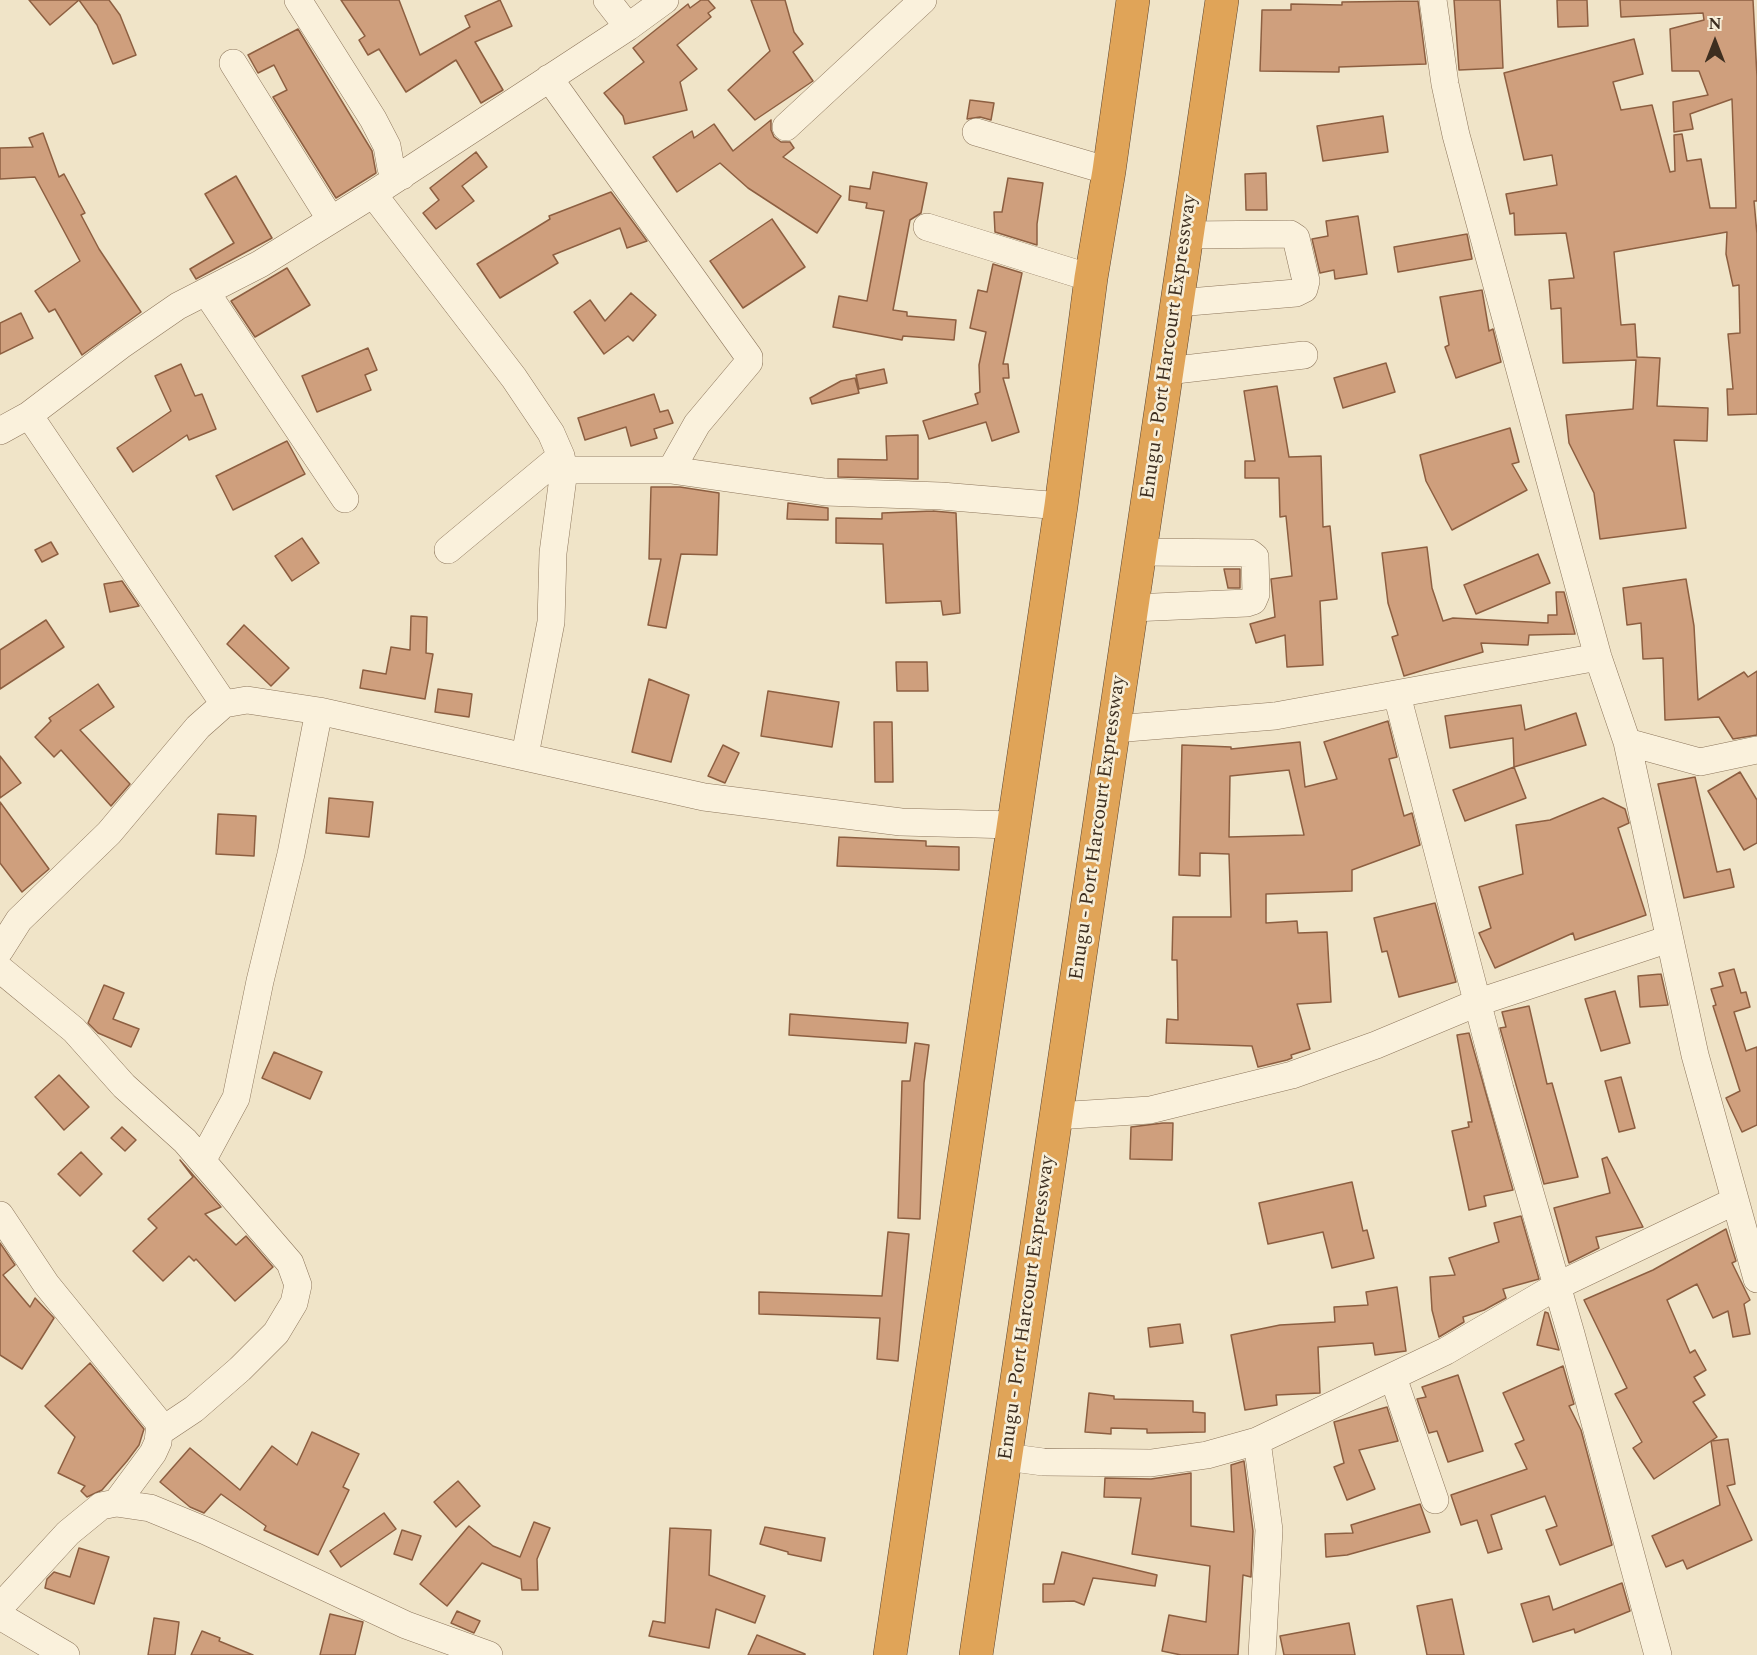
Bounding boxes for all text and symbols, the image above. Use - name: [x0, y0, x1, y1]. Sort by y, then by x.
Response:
- north arrow: [1685, 12, 1745, 72]
- text: N: [1708, 12, 1722, 36]
- street label: Enugu - Port Harcourt Expressway: [1137, 193, 1203, 501]
- street label: Enugu - Port Harcourt Expressway: [1066, 674, 1132, 982]
- street label: Enugu - Port Harcourt Expressway: [995, 1154, 1061, 1462]

